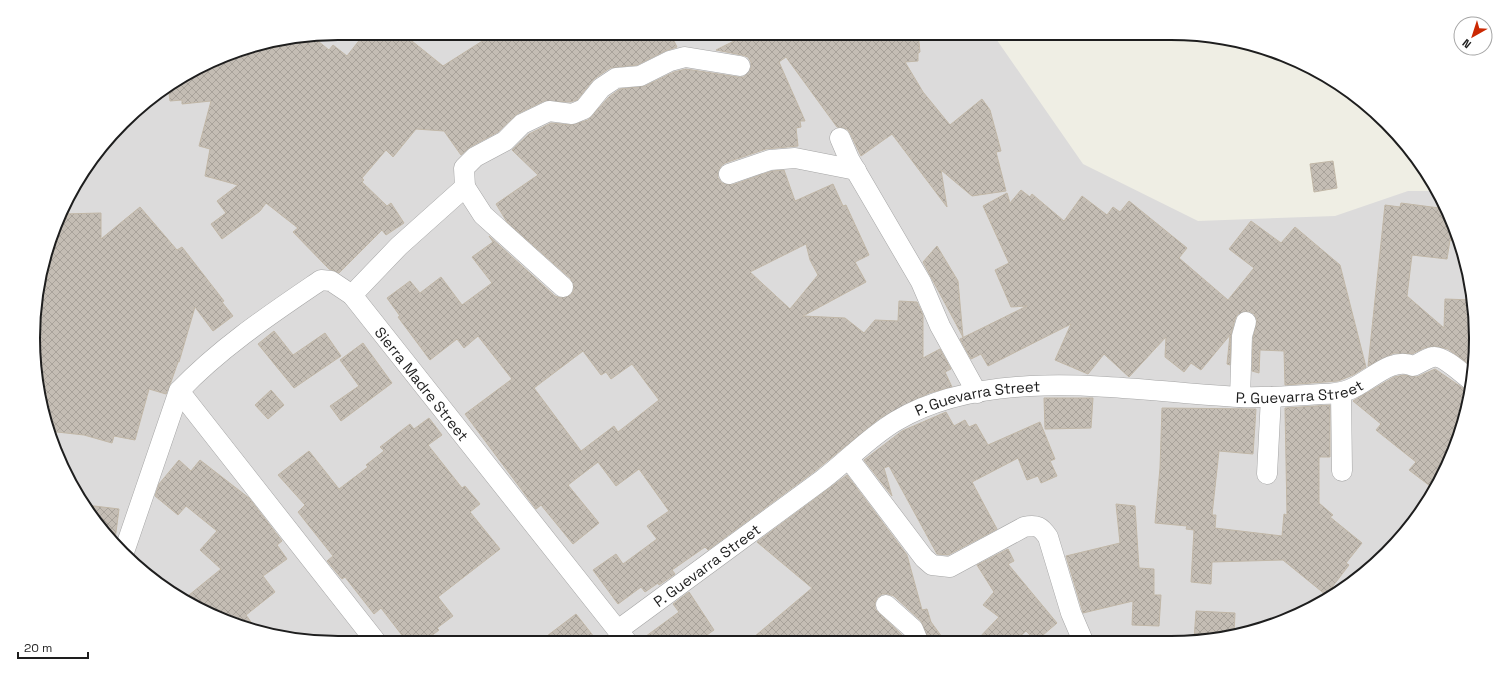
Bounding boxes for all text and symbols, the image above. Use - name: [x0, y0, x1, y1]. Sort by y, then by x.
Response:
- north arrow: [1453, 16, 1493, 56]
- text: N: [1459, 36, 1474, 52]
- street label: Sierra Madre Street: [371, 323, 473, 445]
- street label: P. Guevarra Street: [1235, 375, 1367, 407]
- street label: P. Guevarra Street: [912, 376, 1041, 420]
- street label: P. Guevarra Street: [649, 519, 764, 610]
- scale bar: [18, 634, 88, 660]
- text: 20 m: [24, 640, 52, 656]

